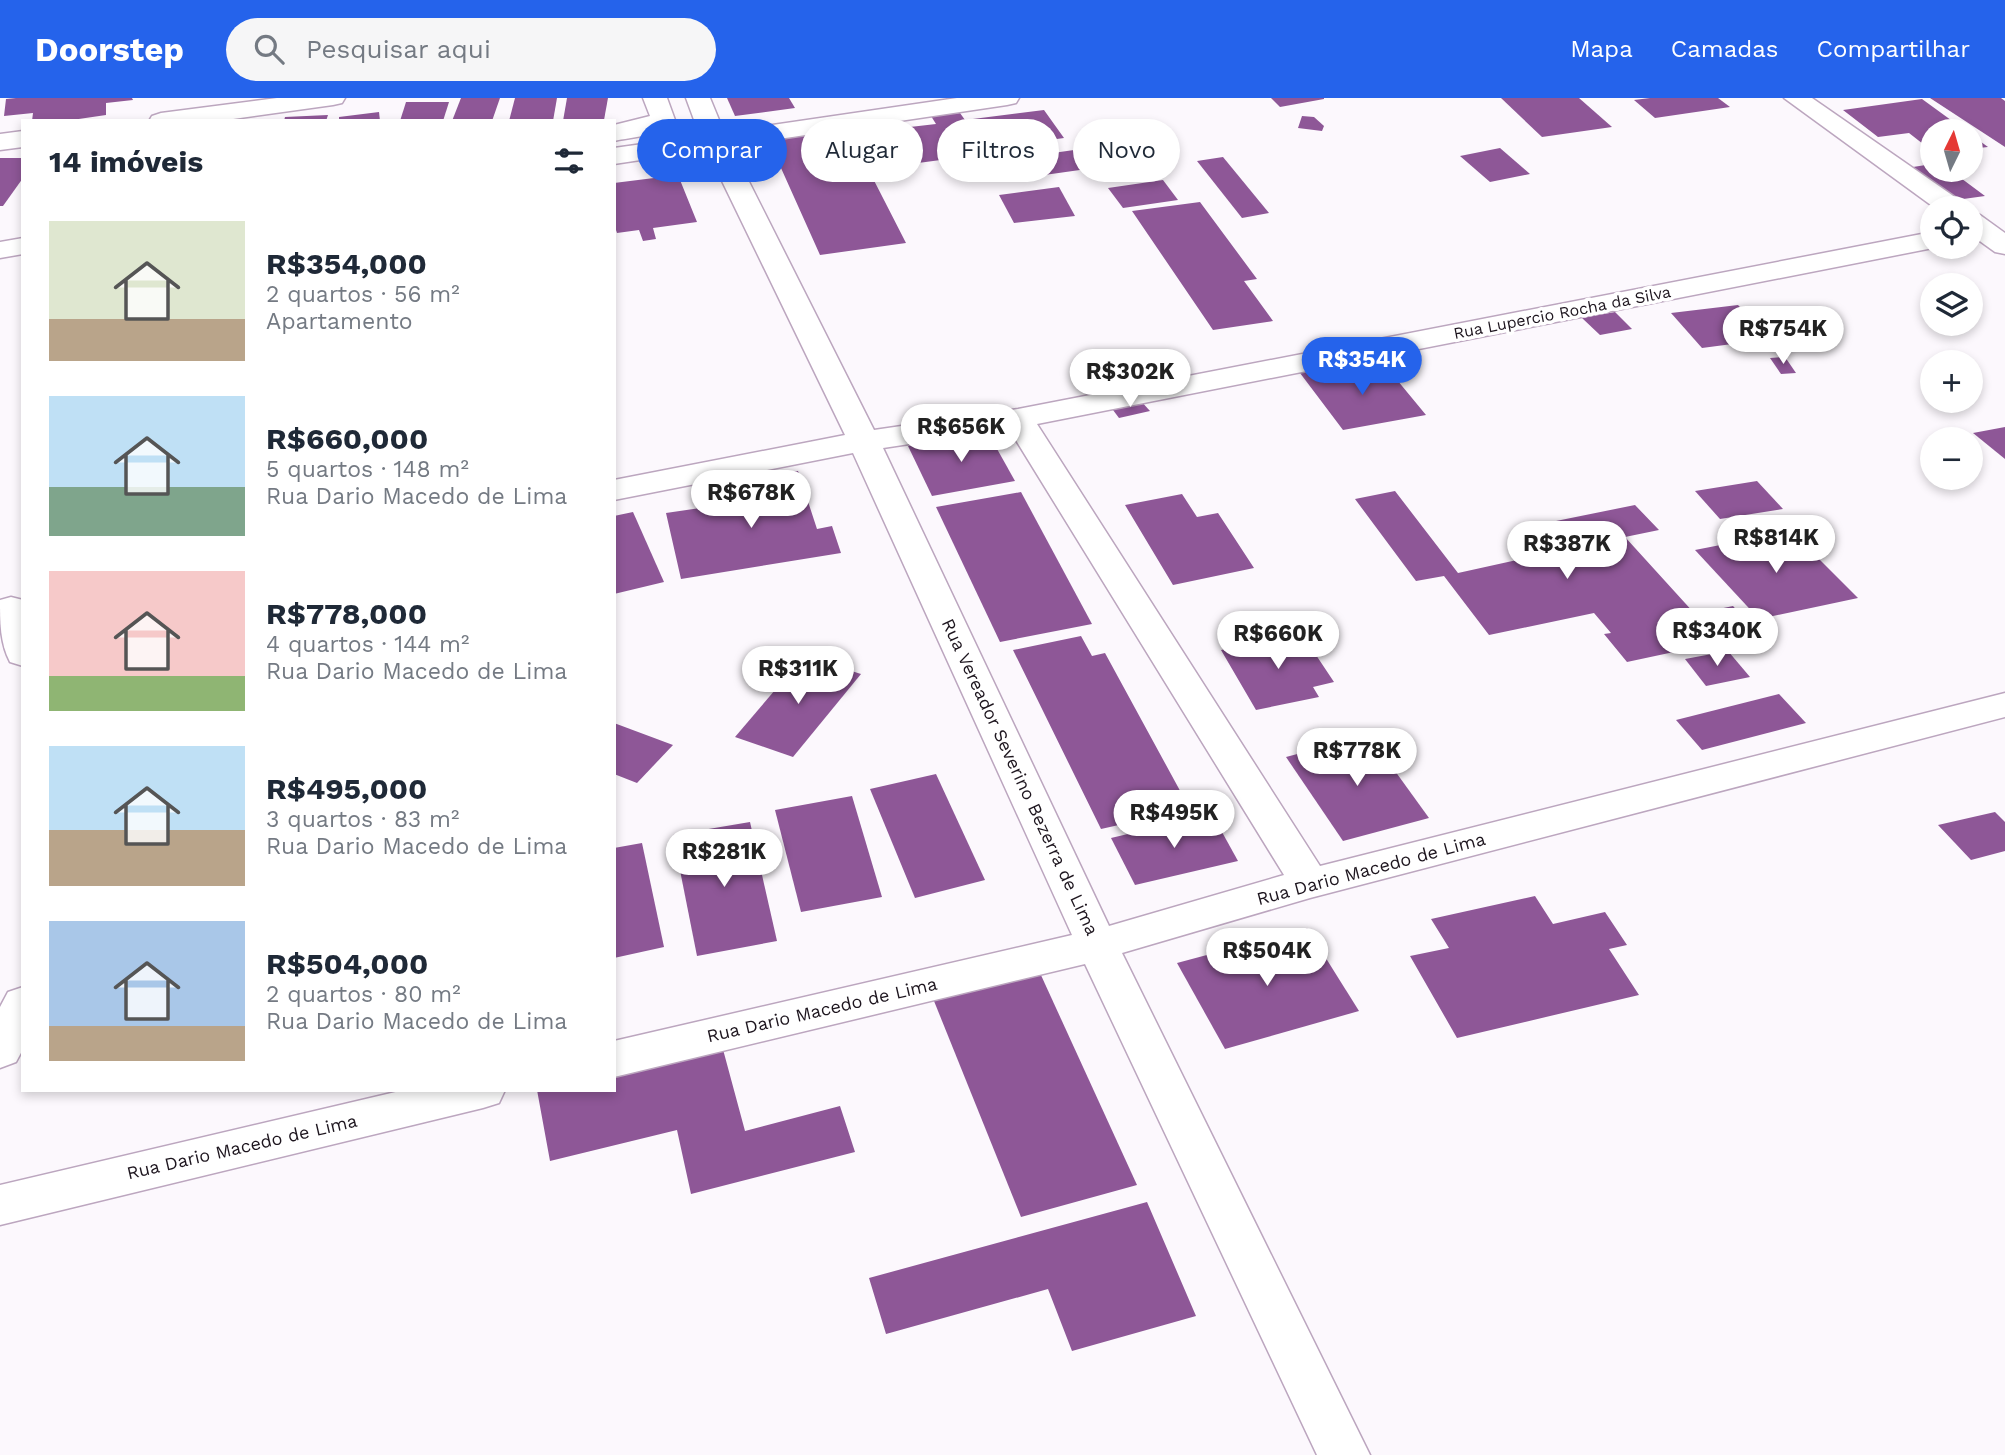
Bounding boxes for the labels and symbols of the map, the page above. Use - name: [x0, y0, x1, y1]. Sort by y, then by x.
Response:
- north arrow: [1920, 119, 1983, 182]
- street label: Rua Lupercio Rocha da Silva: [1452, 282, 1672, 343]
- pin: R$754K: [1726, 306, 1840, 366]
- pin: R$354K: [1305, 338, 1419, 397]
- pin: R$302K: [1073, 350, 1187, 409]
- pin: R$656K: [904, 404, 1018, 464]
- pin: R$678K: [694, 470, 808, 530]
- pin: R$814K: [1719, 516, 1833, 575]
- pin: R$387K: [1510, 522, 1624, 581]
- pin: R$340K: [1660, 608, 1774, 668]
- pin: R$660K: [1221, 612, 1335, 671]
- street label: Rua Vereador Severino Bezerra de Lima: [938, 615, 1103, 938]
- pin: R$311K: [741, 646, 855, 706]
- pin: R$778K: [1300, 728, 1414, 788]
- pin: R$495K: [1117, 790, 1231, 850]
- street label: Rua Dario Macedo de Lima: [1254, 828, 1488, 909]
- pin: R$281K: [667, 830, 781, 889]
- pin: R$504K: [1210, 928, 1324, 988]
- street label: Rua Dario Macedo de Lima: [705, 973, 939, 1046]
- street label: Rua Dario Macedo de Lima: [125, 1110, 359, 1183]

